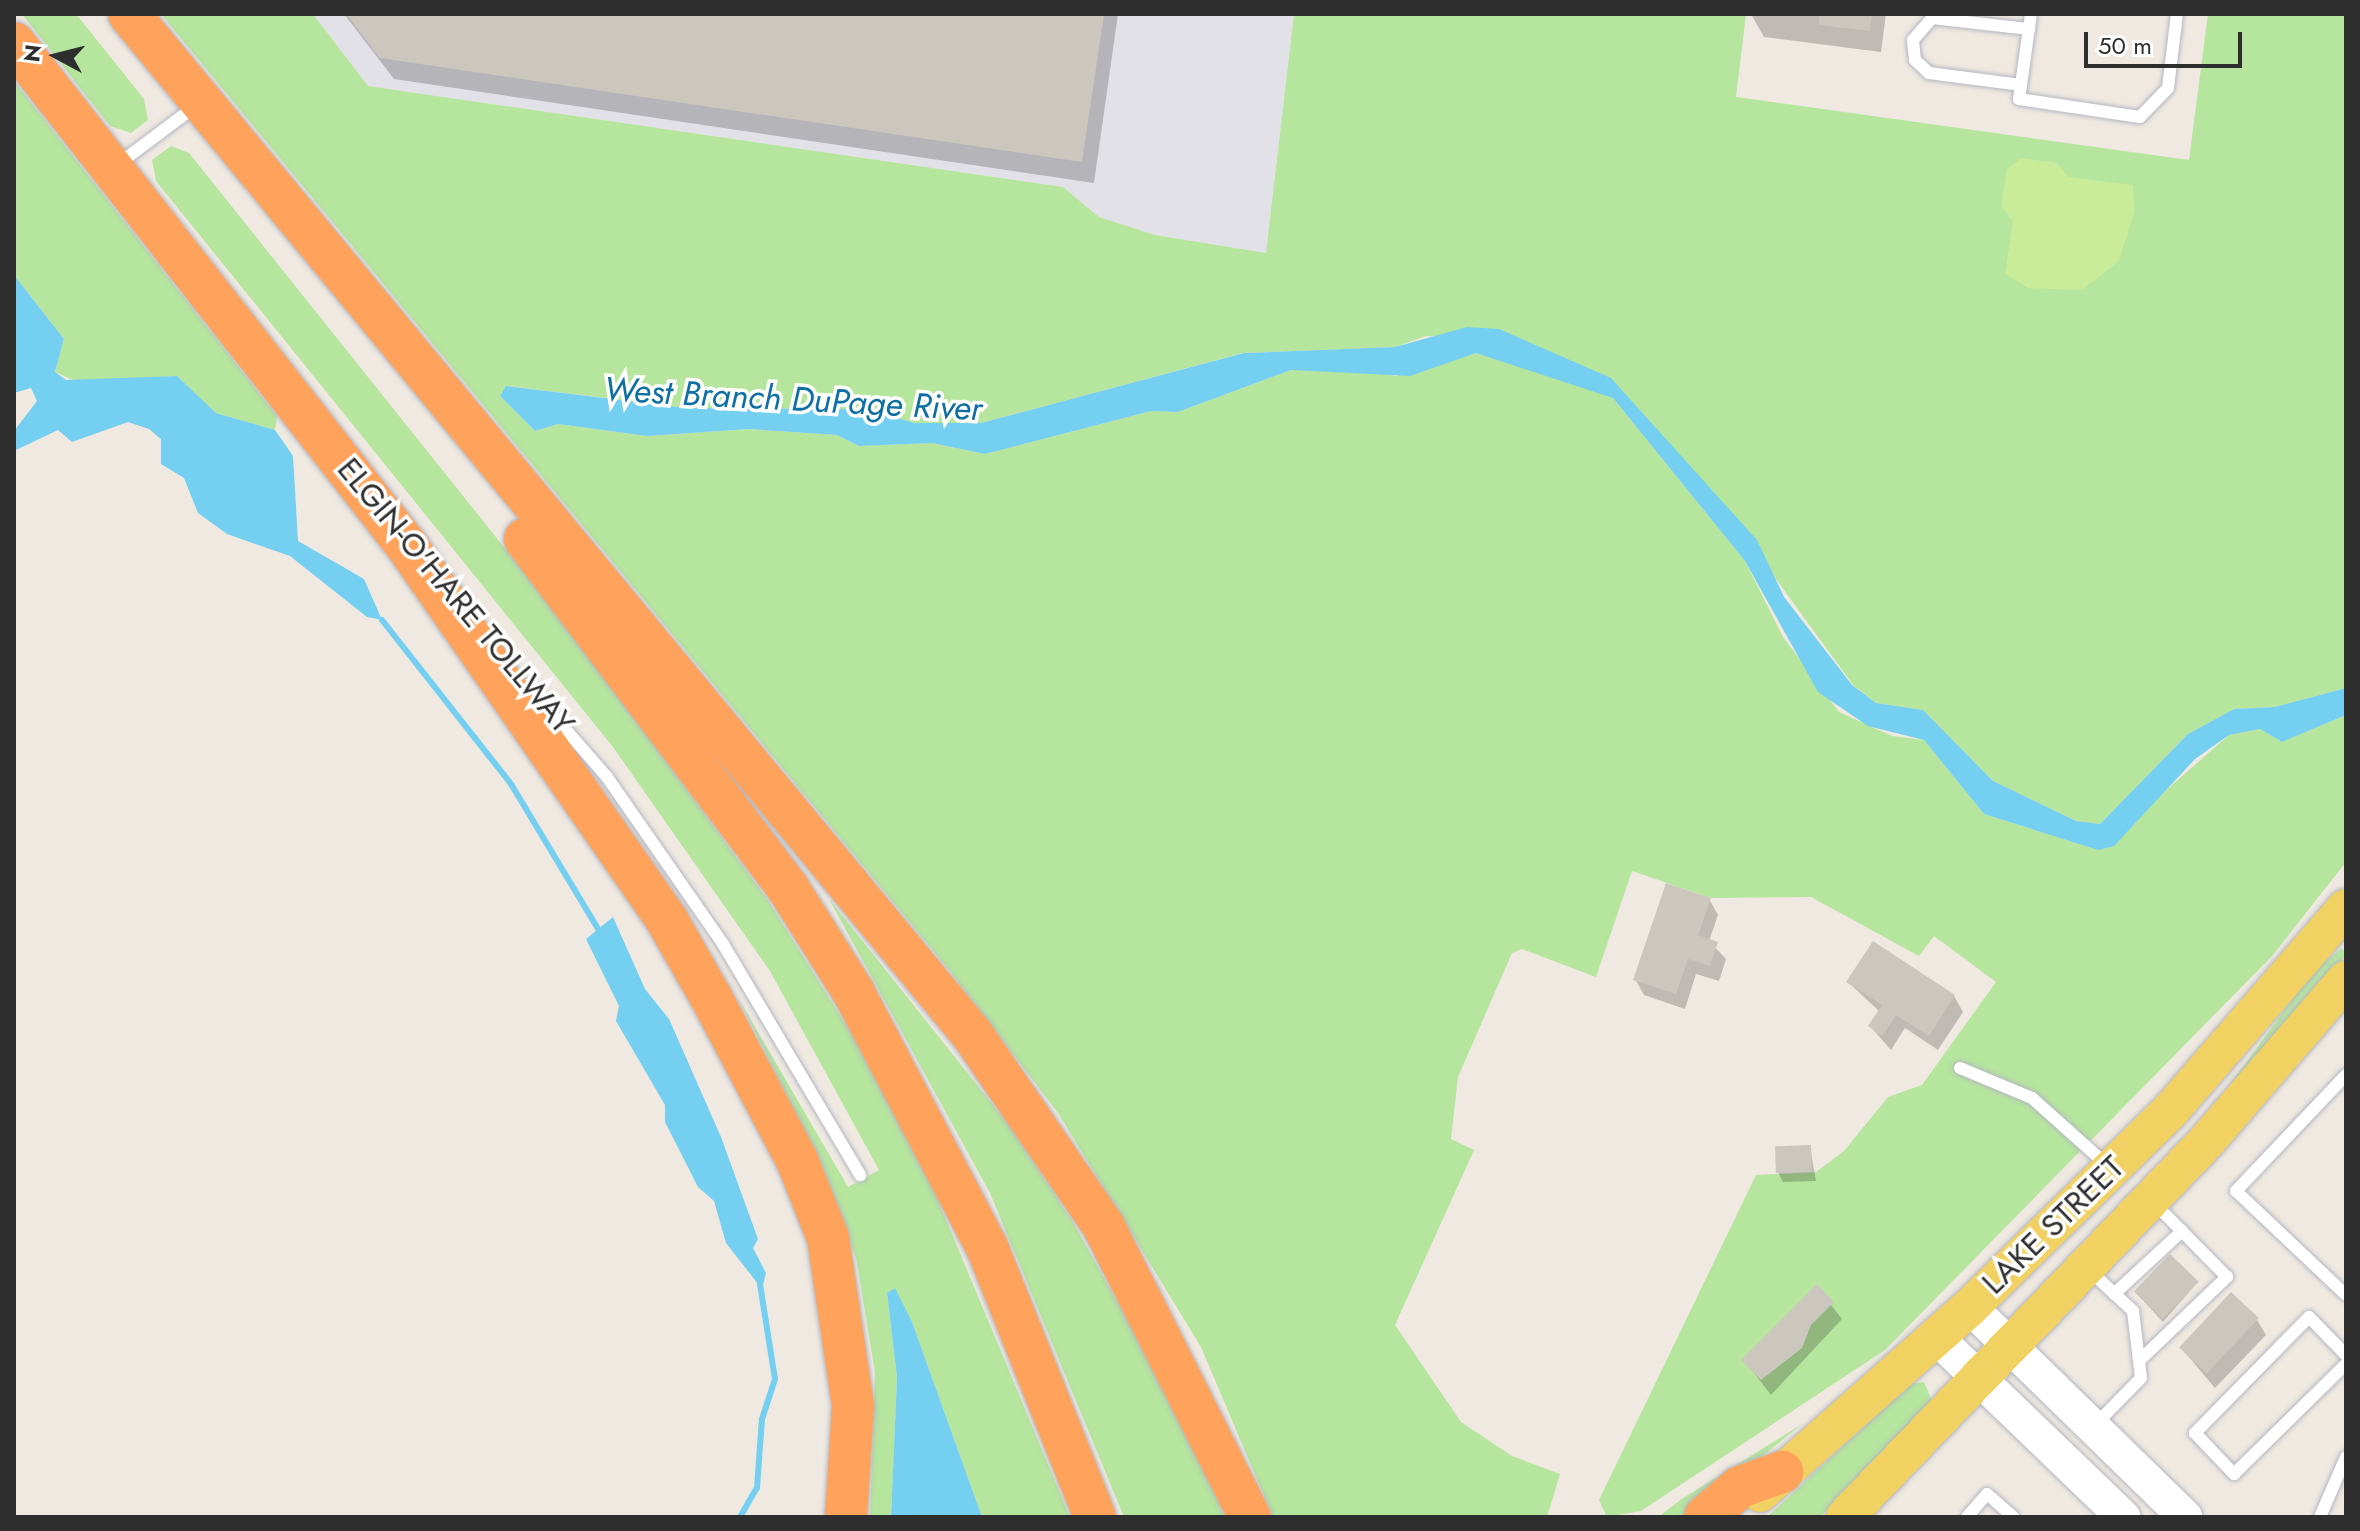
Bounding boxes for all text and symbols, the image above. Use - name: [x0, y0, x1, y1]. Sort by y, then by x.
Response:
- north arrow: [16, 16, 96, 96]
- scale bar: [2088, 16, 2246, 66]
- text: 50 m: [2098, 28, 2152, 63]
- text: N: [15, 42, 49, 64]
- water label: West Branch DuPage River: [603, 369, 983, 429]
- street label: ELGIN-O'HARE TOLLWAY: [329, 450, 583, 742]
- street label: LAKE STREET: [1974, 1148, 2132, 1302]

